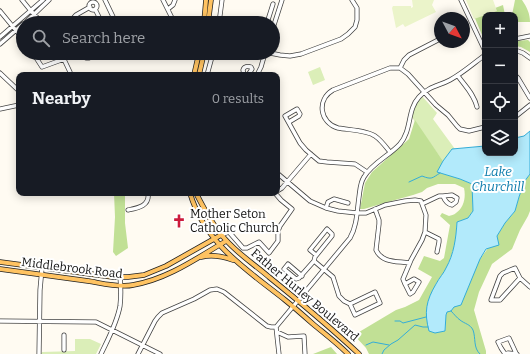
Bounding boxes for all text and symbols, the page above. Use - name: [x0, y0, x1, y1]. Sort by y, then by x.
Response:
- north arrow: [434, 12, 470, 48]
- map controls: [482, 12, 518, 156]
- button: +: [482, 12, 518, 48]
- search box: [16, 16, 280, 60]
- icon: search: [30, 27, 52, 49]
- text: Search here: [62, 29, 145, 47]
- button: −: [482, 48, 518, 84]
- button: locate: [482, 84, 518, 120]
- text: Nearby: [32, 88, 91, 109]
- text: 0 results: [212, 91, 264, 106]
- button: layers: [482, 120, 518, 156]
- water label: Lake Churchill: [472, 164, 525, 194]
- place label: Mother Seton Catholic Church: [190, 207, 279, 235]
- church icon: Mother Seton Catholic Church: [171, 213, 187, 229]
- street label: Father Hurley Boulevard: [248, 246, 362, 344]
- street label: Middlebrook Road: [21, 255, 123, 281]

